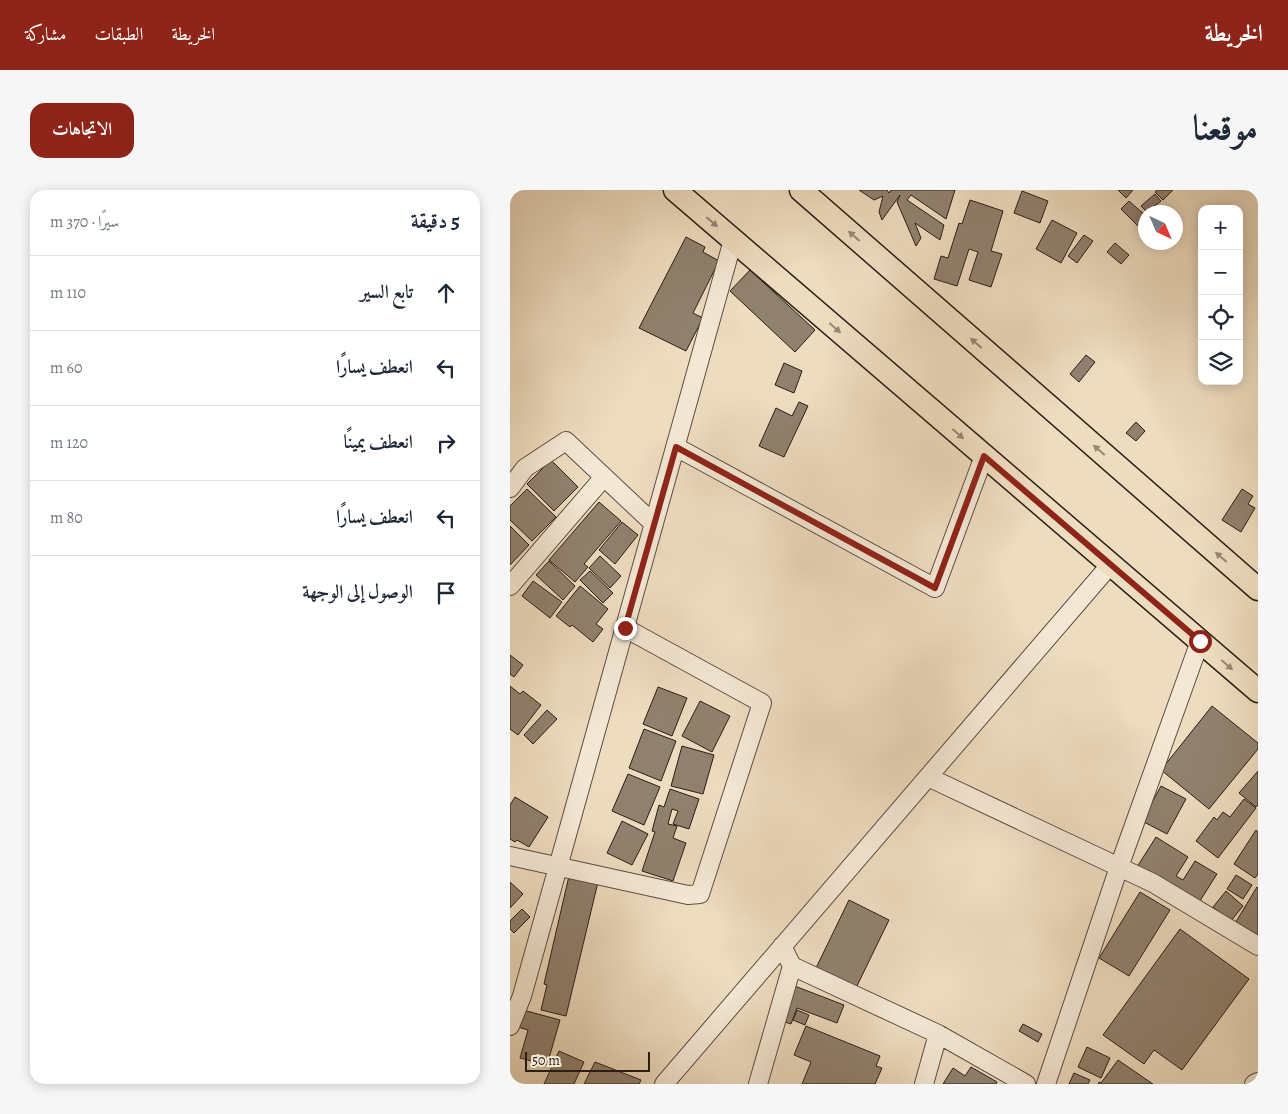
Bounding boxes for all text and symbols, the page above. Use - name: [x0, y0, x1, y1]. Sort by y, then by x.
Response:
- text: الخريطة: [1205, 17, 1263, 49]
- text: مشاركة: [25, 22, 66, 46]
- text: الطبقات: [94, 22, 143, 46]
- text: الخريطة: [171, 22, 215, 46]
- button: الاتجاهات: [30, 103, 134, 158]
- text: موقعنا: [1193, 103, 1258, 151]
- north arrow: [1138, 205, 1183, 250]
- map controls: [1198, 205, 1243, 385]
- button: +: [1198, 205, 1243, 250]
- text: 5 دقيقة: [411, 207, 460, 235]
- text: سيرًا · 370 m: [50, 211, 119, 233]
- one-way arrow: [705, 216, 718, 227]
- one-way arrow: [847, 231, 860, 242]
- button: −: [1198, 250, 1243, 295]
- text: تابع السير: [360, 279, 413, 305]
- icon: ahead: [432, 279, 460, 307]
- text: 110 m: [50, 282, 86, 304]
- button: locate: [1198, 295, 1243, 340]
- one-way arrow: [828, 322, 841, 333]
- one-way arrow: [971, 337, 983, 349]
- button: layers: [1198, 340, 1243, 385]
- text: انعطف يسارًا: [336, 354, 413, 380]
- icon: left: [432, 354, 460, 382]
- text: 60 m: [50, 357, 82, 379]
- one-way arrow: [951, 428, 964, 439]
- text: انعطف يمينًا: [343, 429, 413, 455]
- icon: right: [432, 429, 460, 457]
- text: 120 m: [50, 432, 88, 454]
- one-way arrow: [1093, 444, 1105, 456]
- text: انعطف يسارًا: [336, 504, 413, 530]
- icon: left: [432, 504, 460, 532]
- text: 80 m: [50, 507, 83, 529]
- one-way arrow: [1215, 551, 1228, 562]
- text: الوصول إلى الوجهة: [302, 579, 413, 605]
- icon: arrive: [432, 579, 460, 607]
- route end: [614, 617, 637, 640]
- route start: [1189, 630, 1212, 653]
- one-way arrow: [1221, 659, 1233, 671]
- scale bar: [525, 1049, 650, 1072]
- text: 50 m: [532, 1051, 560, 1070]

